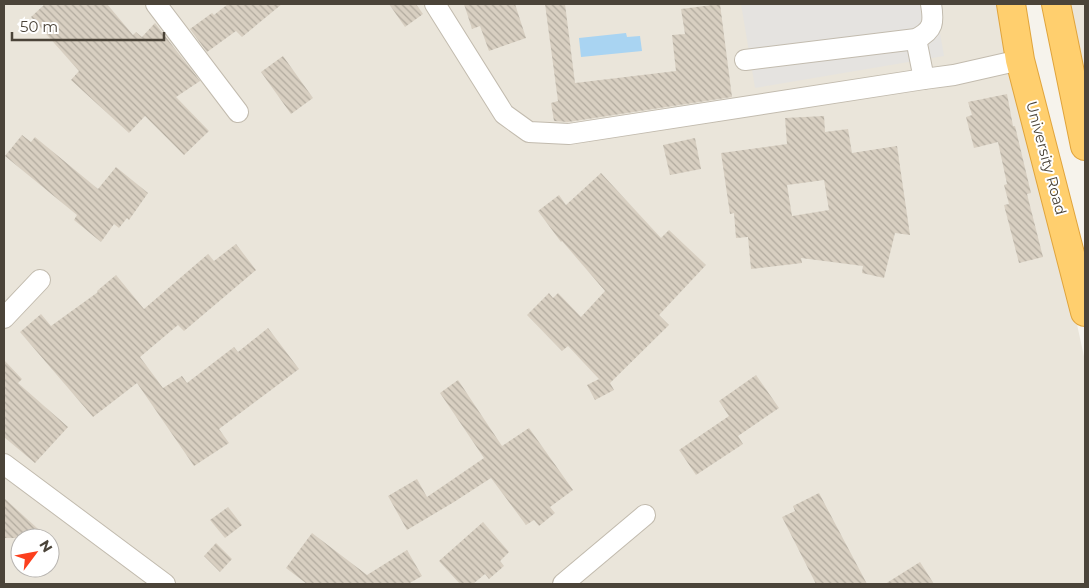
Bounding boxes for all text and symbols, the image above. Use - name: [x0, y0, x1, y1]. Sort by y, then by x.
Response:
- scale bar: [12, 10, 165, 42]
- text: 50 m: [20, 17, 58, 36]
- street label: University Road: [1022, 99, 1071, 217]
- north arrow: [10, 528, 60, 578]
- text: N: [35, 537, 57, 556]

